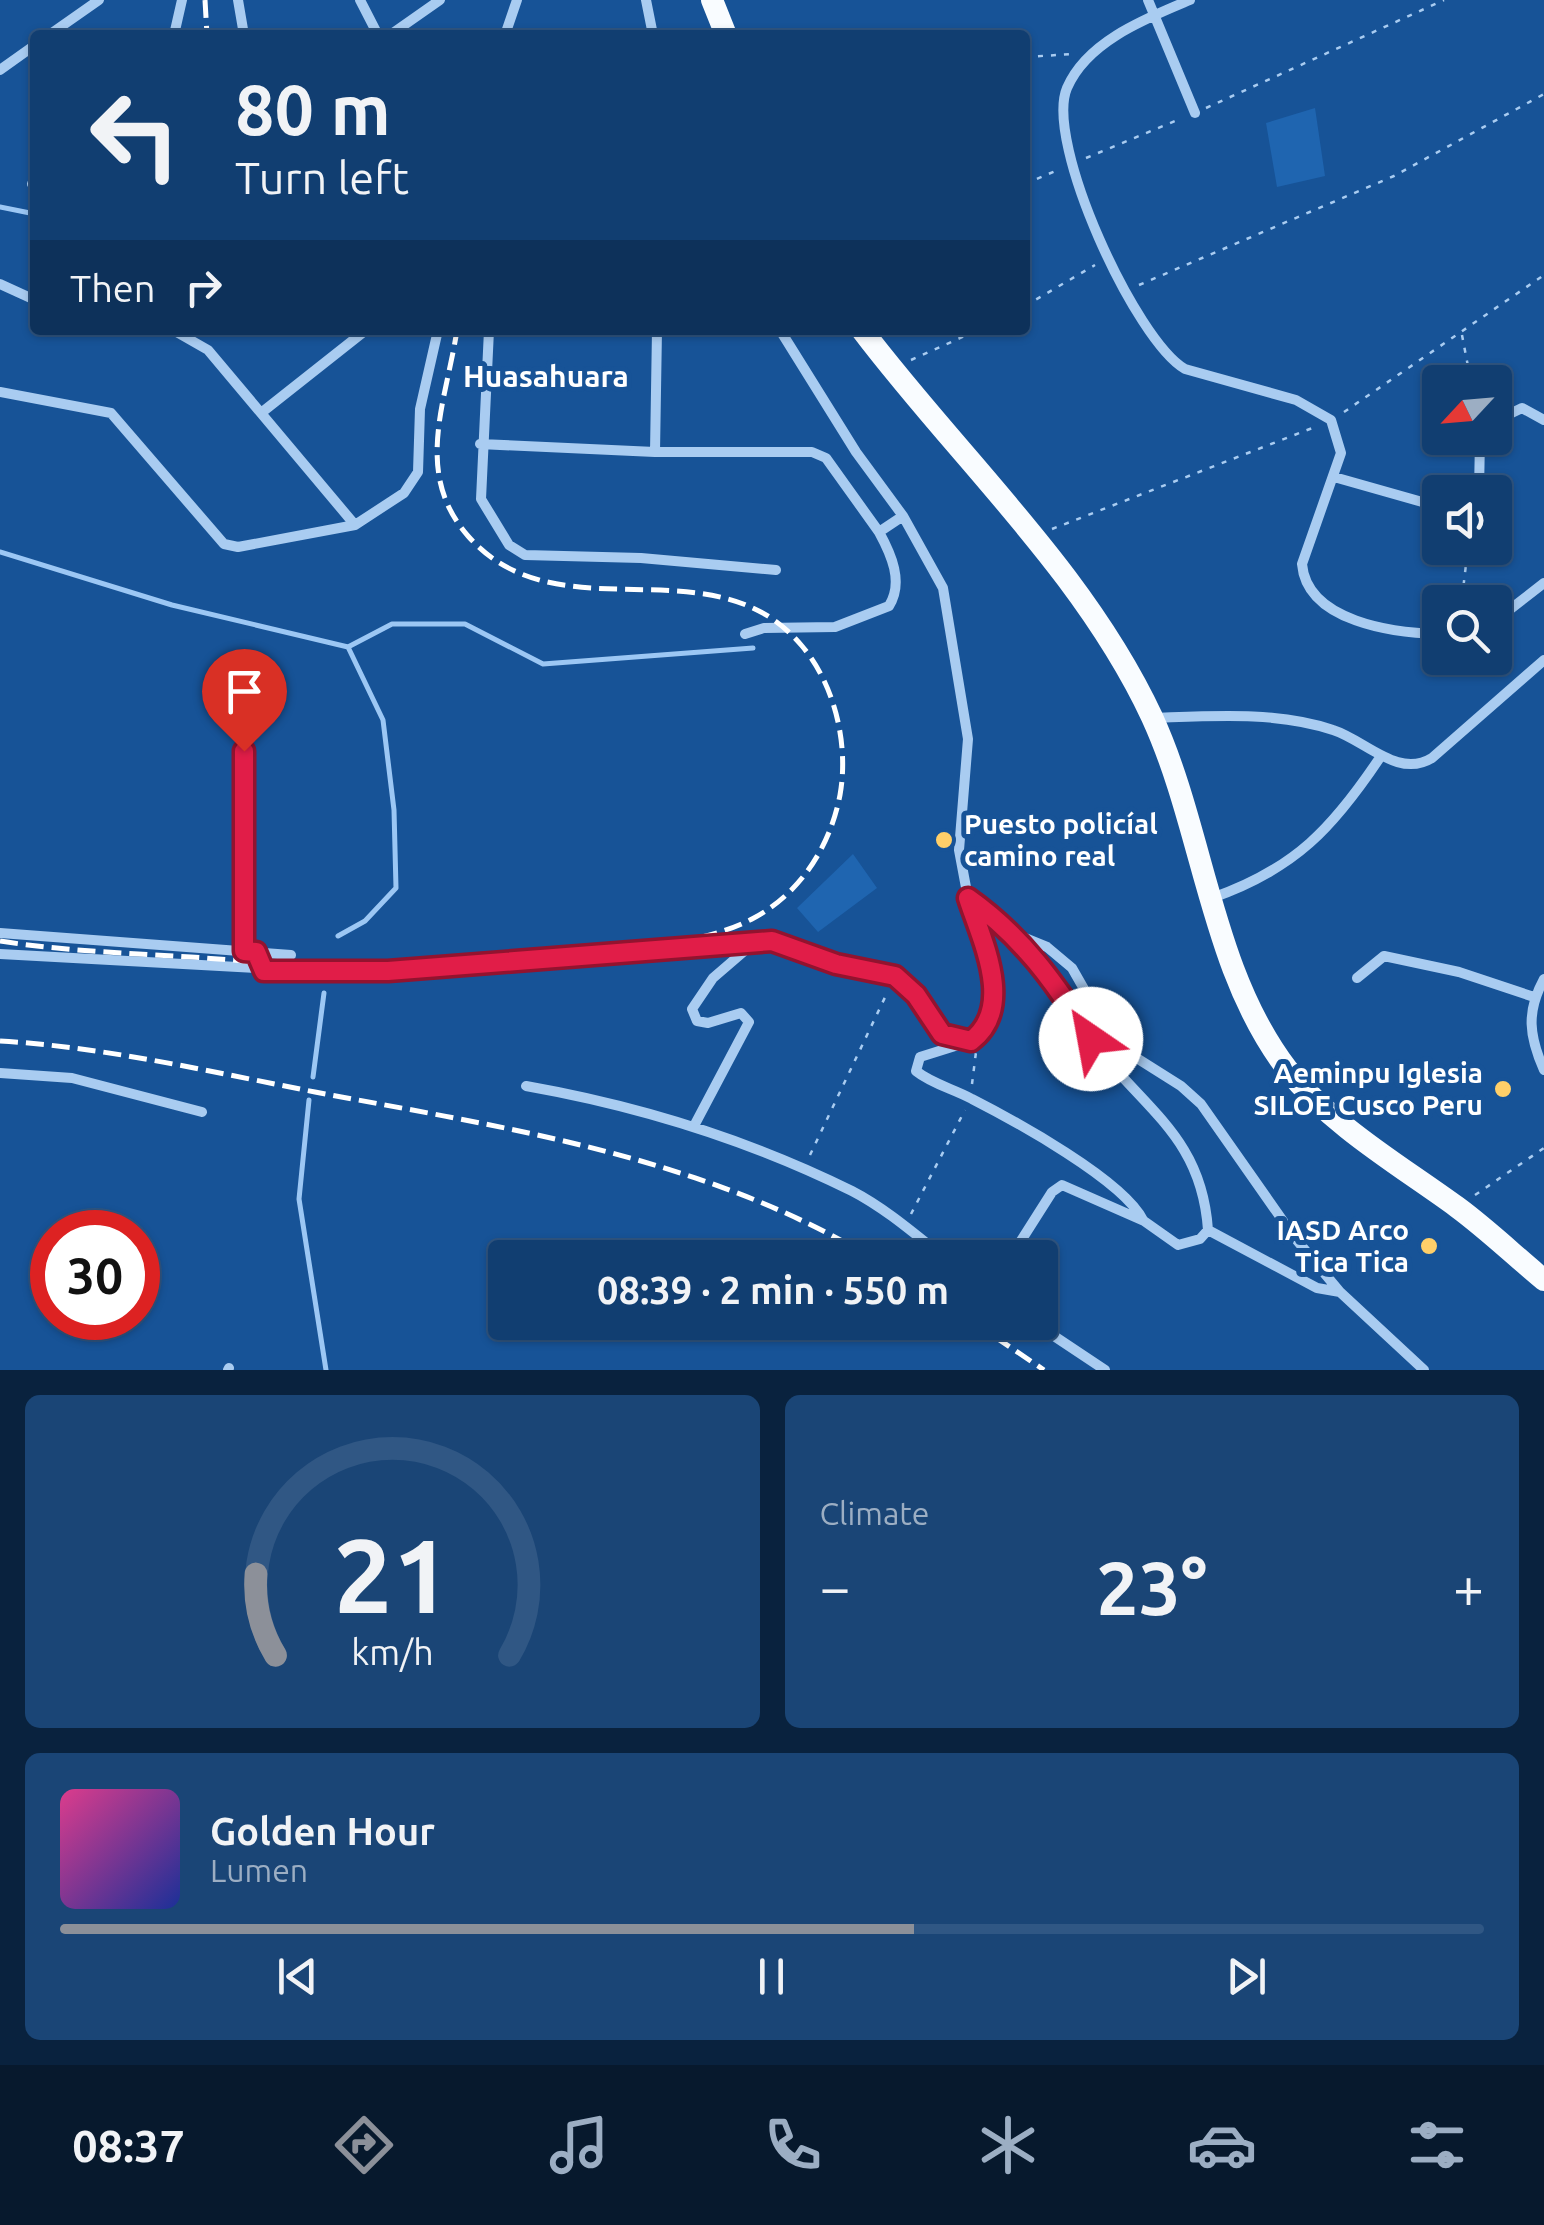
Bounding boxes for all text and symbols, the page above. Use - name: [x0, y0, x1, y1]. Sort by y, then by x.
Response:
- icon: left: [70, 70, 200, 200]
- text: 80 m: [235, 70, 391, 148]
- text: Turn left: [235, 152, 409, 203]
- icon: right: [176, 260, 231, 315]
- text: Then: [70, 267, 156, 309]
- district label: Huasahuara: [463, 359, 629, 393]
- north arrow: [1422, 365, 1512, 455]
- map controls: [1422, 365, 1512, 675]
- button: sound: [1422, 475, 1512, 565]
- button: search: [1422, 585, 1512, 675]
- pin: [202, 649, 287, 752]
- icon: arrive: [217, 664, 272, 719]
- place label: Puesto policíal camino real: [964, 808, 1158, 871]
- marker: Puesto policíal camino real: [933, 829, 955, 851]
- position arrow: [1039, 987, 1143, 1091]
- place label: Aeminpu Iglesia SILOE Cusco Peru: [1253, 1057, 1483, 1120]
- marker: Aeminpu Iglesia SILOE Cusco Peru: [1492, 1078, 1514, 1100]
- speed limit sign: 30: [30, 1210, 160, 1340]
- place label: IASD Arco Tica Tica: [1276, 1214, 1409, 1277]
- marker: IASD Arco Tica Tica: [1418, 1235, 1440, 1257]
- text: 08:39 · 2 min · 550 m: [597, 1269, 949, 1311]
- text: Climate: [820, 1495, 930, 1531]
- text: 21: [334, 1516, 451, 1633]
- text: 23°: [1096, 1545, 1207, 1629]
- text: −: [820, 1556, 851, 1617]
- text: +: [1453, 1556, 1484, 1617]
- text: km/h: [351, 1632, 434, 1672]
- text: Golden Hour: [210, 1810, 435, 1852]
- text: Lumen: [210, 1852, 308, 1888]
- icon: previous: [270, 1949, 325, 2004]
- icon: pause: [744, 1949, 799, 2004]
- icon: next: [1219, 1949, 1274, 2004]
- icon: directions: [329, 2110, 399, 2180]
- icon: music: [544, 2110, 614, 2180]
- icon: phone: [758, 2110, 828, 2180]
- icon: climate: [973, 2110, 1043, 2180]
- icon: car: [1187, 2110, 1257, 2180]
- icon: filters: [1402, 2110, 1472, 2180]
- text: 08:37: [72, 2120, 185, 2171]

